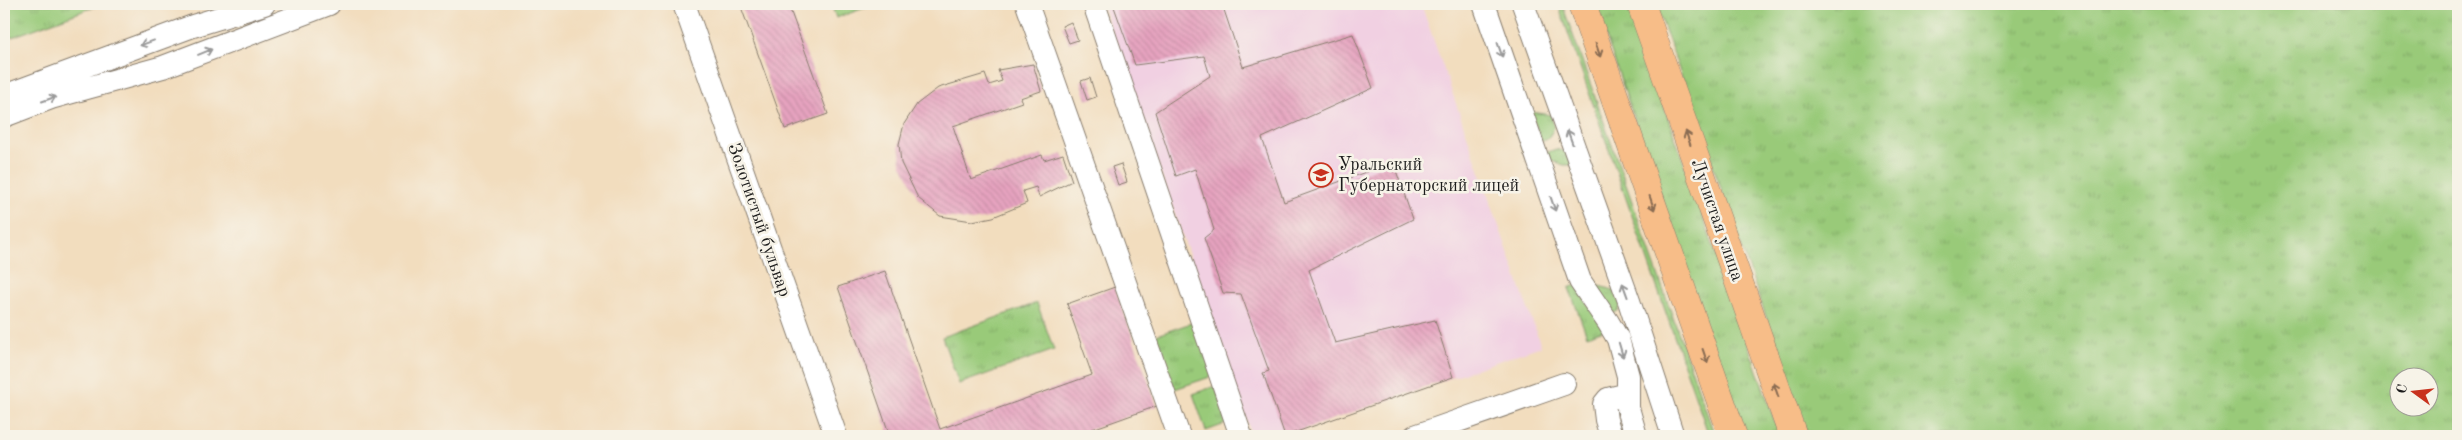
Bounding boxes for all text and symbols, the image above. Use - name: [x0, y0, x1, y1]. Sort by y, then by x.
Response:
- one-way arrow: [140, 39, 155, 48]
- one-way arrow: [1594, 41, 1603, 57]
- one-way arrow: [1496, 42, 1505, 57]
- one-way arrow: [197, 46, 212, 56]
- one-way arrow: [41, 94, 57, 103]
- one-way arrow: [1565, 130, 1574, 146]
- one-way arrow: [1683, 131, 1692, 146]
- street label: Золотистый бульвар: [724, 141, 794, 299]
- place label: Уральский Губернаторский лицей: [1338, 156, 1519, 195]
- street label: Лучистая улица: [1688, 157, 1746, 283]
- school or university icon: Уральский Губернаторский лицей: [1308, 162, 1334, 188]
- one-way arrow: [1548, 195, 1558, 211]
- one-way arrow: [1647, 195, 1657, 211]
- one-way arrow: [1620, 283, 1629, 298]
- one-way arrow: [1616, 341, 1626, 357]
- one-way arrow: [1701, 348, 1710, 364]
- north arrow: [2390, 368, 2440, 418]
- one-way arrow: [1771, 383, 1781, 399]
- text: С: [2394, 383, 2410, 395]

